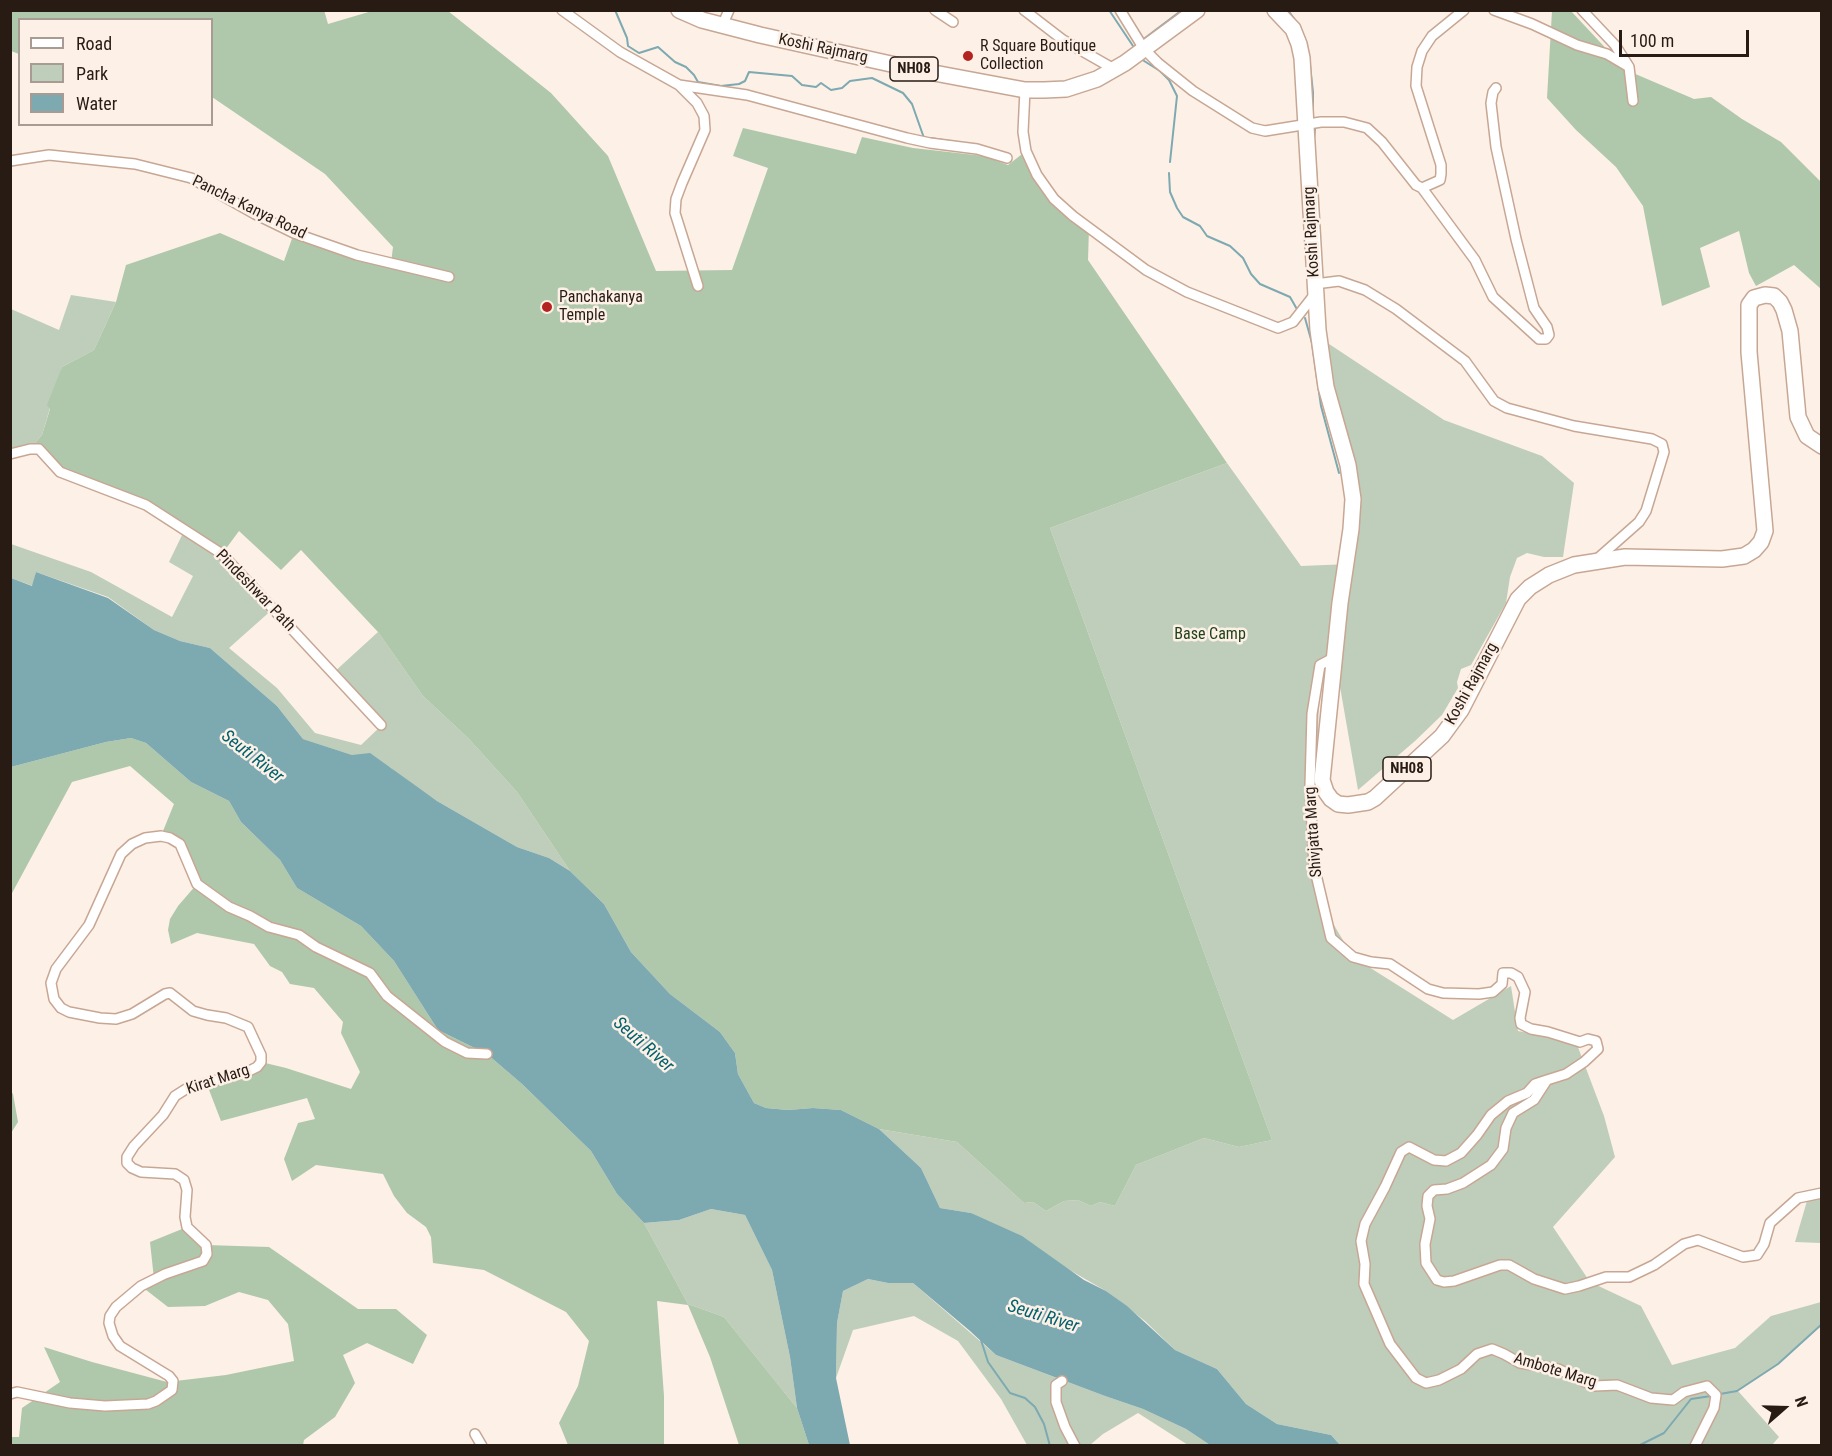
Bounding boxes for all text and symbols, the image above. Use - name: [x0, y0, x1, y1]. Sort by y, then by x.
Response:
- legend: [18, 18, 213, 126]
- scale bar: [1622, 18, 1752, 56]
- street label: Koshi Rajmarg: [777, 30, 869, 68]
- text: 100 m: [1630, 30, 1674, 51]
- text: Road: [76, 33, 112, 54]
- place label: R Square Boutique Collection: [980, 37, 1096, 75]
- marker: R Square Boutique Collection: [961, 49, 975, 63]
- road number: NH08: [890, 57, 938, 81]
- text: Park: [76, 63, 108, 84]
- text: Water: [76, 93, 117, 114]
- street label: Pancha Kanya Road: [189, 172, 309, 244]
- street label: Koshi Rajmarg: [1300, 186, 1324, 278]
- place label: Panchakanya Temple: [559, 288, 643, 326]
- marker: Panchakanya Temple: [540, 300, 554, 314]
- street label: Pindeshwar Path: [211, 546, 299, 636]
- park label: Base Camp: [1174, 625, 1246, 645]
- street label: Koshi Rajmarg: [1442, 640, 1502, 728]
- water label: Seuti River: [217, 726, 287, 788]
- road number: NH08: [1383, 757, 1431, 781]
- street label: Shivjatta Marg: [1301, 786, 1327, 878]
- water label: Seuti River: [608, 1013, 678, 1077]
- street label: Kirat Marg: [184, 1061, 252, 1099]
- water label: Seuti River: [1005, 1296, 1081, 1338]
- street label: Ambote Marg: [1511, 1349, 1599, 1393]
- north arrow: [1754, 1378, 1814, 1438]
- text: N: [1791, 1394, 1812, 1410]

